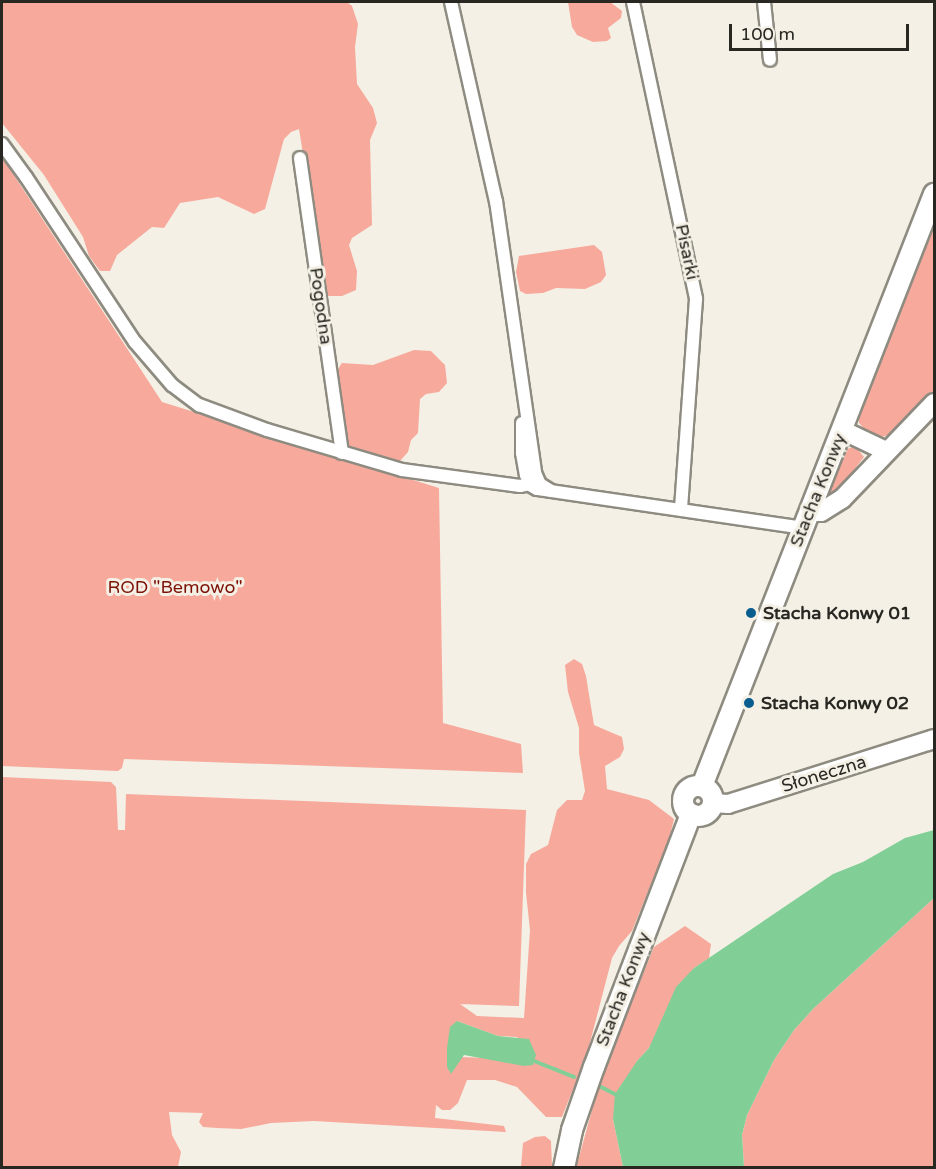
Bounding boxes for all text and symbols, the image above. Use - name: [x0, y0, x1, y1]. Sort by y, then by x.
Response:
- scale bar: [732, 12, 912, 50]
- text: 100 m: [740, 23, 795, 45]
- street label: Pisarki: [671, 222, 703, 282]
- street label: Pogodna: [305, 266, 337, 346]
- street label: Stacha Konwy: [785, 430, 851, 550]
- park label: ROD "Bemowo": [107, 576, 243, 598]
- place label: Stacha Konwy 01: [763, 602, 911, 624]
- marker: Stacha Konwy 01: [744, 606, 758, 620]
- place label: Stacha Konwy 02: [761, 692, 909, 714]
- marker: Stacha Konwy 02: [742, 696, 756, 710]
- street label: Słoneczna: [779, 751, 869, 797]
- street label: Stacha Konwy: [591, 929, 655, 1049]

